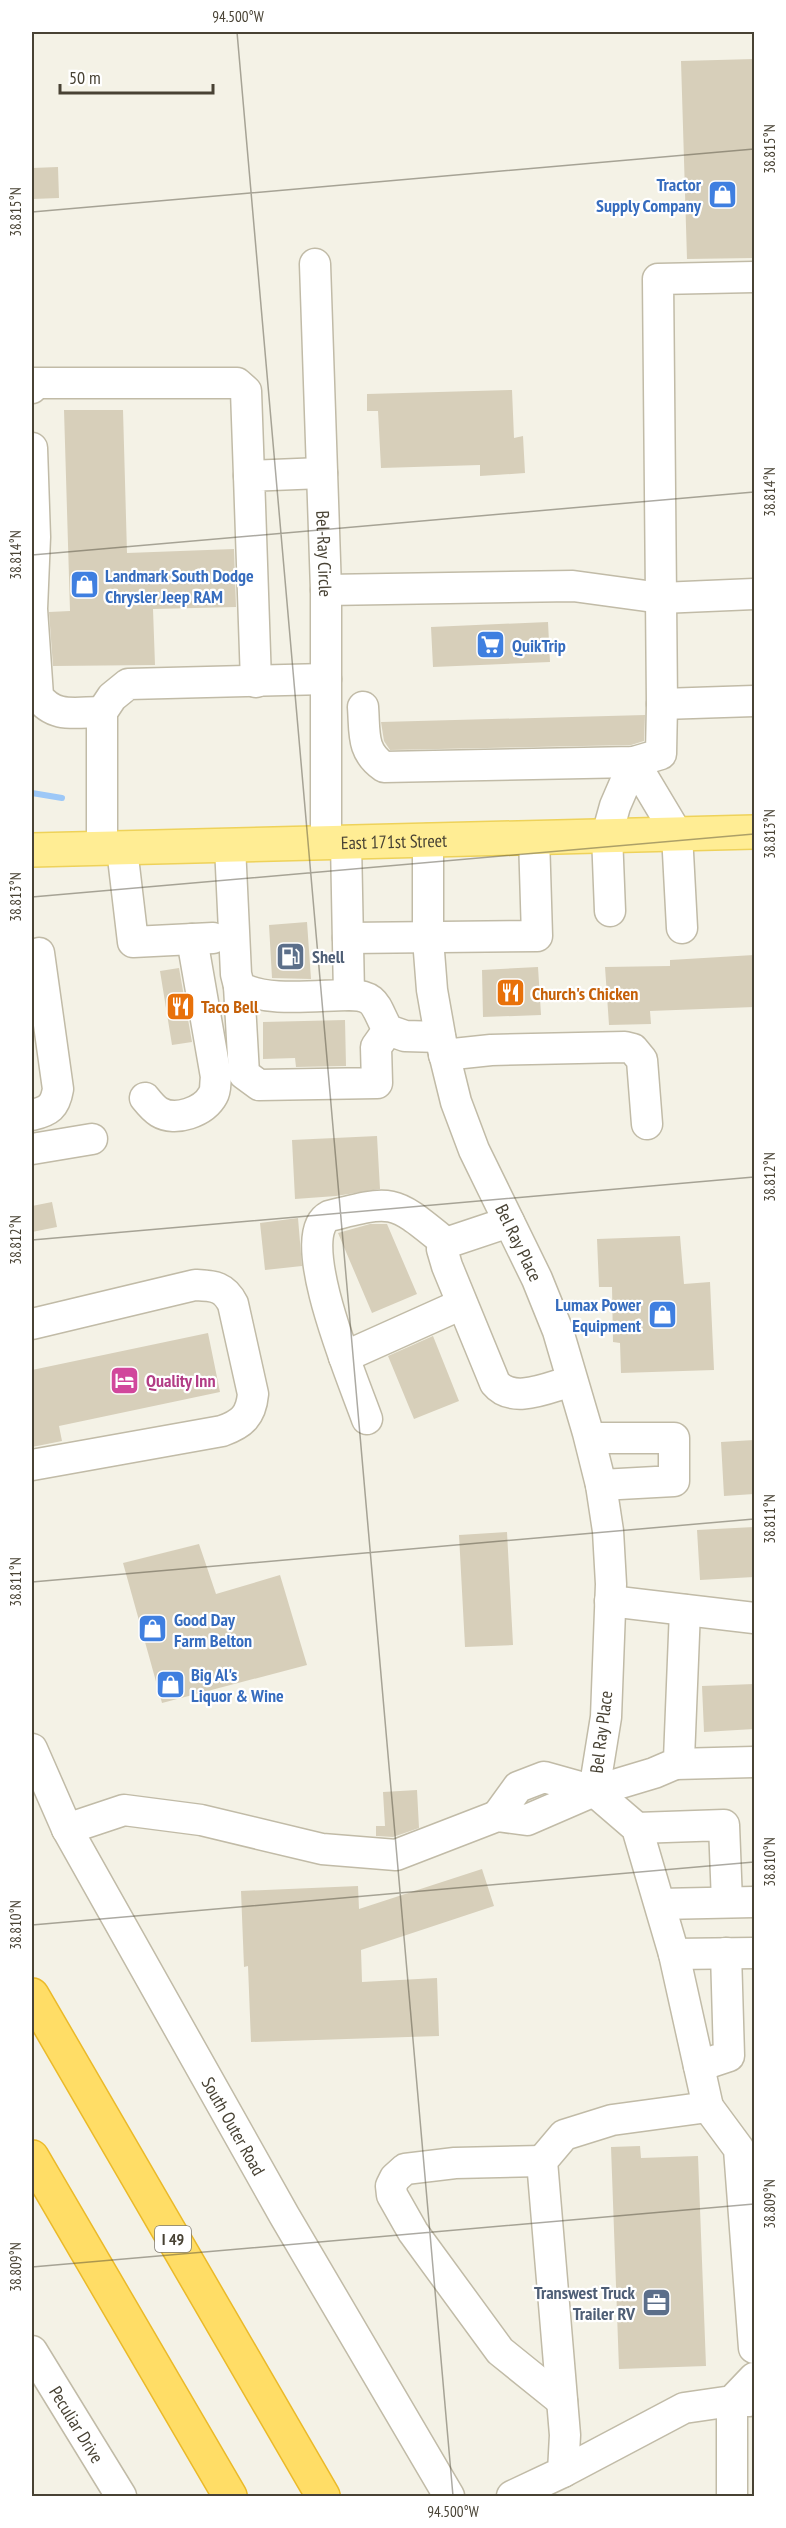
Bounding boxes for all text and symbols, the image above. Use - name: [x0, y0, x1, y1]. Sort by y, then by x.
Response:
- text: 94.500°W: [212, 7, 264, 26]
- scale bar: [60, 57, 213, 95]
- text: 50 m: [69, 66, 101, 89]
- text: 38.815°N: [760, 124, 779, 174]
- place label: Tractor Supply Company: [596, 173, 702, 217]
- shop icon: Tractor Supply Company: [706, 178, 738, 210]
- text: 38.815°N: [6, 187, 25, 237]
- text: 38.814°N: [760, 467, 779, 517]
- street label: Bel-Ray Circle: [312, 510, 338, 597]
- text: 38.814°N: [6, 530, 25, 580]
- place label: Landmark South Dodge Chrysler Jeep RAM: [105, 564, 254, 608]
- shop icon: Landmark South Dodge Chrysler Jeep RAM: [68, 569, 100, 601]
- supermarket icon: QuikTrip: [475, 629, 507, 661]
- place label: QuikTrip: [512, 634, 566, 657]
- text: 38.813°N: [760, 809, 779, 859]
- street label: East 171st Street: [340, 828, 447, 854]
- text: 38.813°N: [6, 872, 25, 922]
- fuel station icon: Shell: [275, 940, 307, 972]
- place label: Shell: [312, 945, 345, 968]
- restaurant icon: Church's Chicken: [495, 977, 527, 1009]
- place label: Church's Chicken: [532, 982, 638, 1005]
- restaurant icon: Taco Bell: [164, 990, 196, 1022]
- place label: Taco Bell: [201, 995, 259, 1018]
- text: 38.812°N: [760, 1152, 779, 1202]
- street label: Bel Ray Place: [491, 1200, 548, 1285]
- text: 38.812°N: [6, 1215, 25, 1265]
- place label: Lumax Power Equipment: [555, 1293, 642, 1337]
- shop icon: Lumax Power Equipment: [646, 1298, 678, 1330]
- hotel icon: Quality Inn: [109, 1364, 141, 1396]
- place label: Quality Inn: [146, 1369, 216, 1392]
- text: 38.811°N: [760, 1494, 779, 1544]
- text: 38.811°N: [6, 1557, 25, 1607]
- place label: Good Day Farm Belton: [174, 1608, 252, 1652]
- shop icon: Good Day Farm Belton: [137, 1613, 169, 1645]
- place label: Big Al's Liquor & Wine: [191, 1663, 284, 1707]
- shop icon: Big Al's Liquor & Wine: [154, 1668, 186, 1700]
- street label: Bel Ray Place: [585, 1689, 617, 1775]
- text: 38.810°N: [760, 1837, 779, 1887]
- text: 38.810°N: [6, 1900, 25, 1950]
- street label: South Outer Road: [197, 2073, 271, 2179]
- text: 38.809°N: [760, 2179, 779, 2229]
- road number: I 49: [155, 2226, 191, 2252]
- text: 38.809°N: [6, 2242, 25, 2292]
- place label: Transwest Truck Trailer RV: [534, 2281, 636, 2325]
- office icon: Transwest Truck Trailer RV: [640, 2286, 672, 2318]
- street label: Peculiar Drive: [45, 2382, 109, 2467]
- text: 94.500°W: [427, 2502, 479, 2521]

